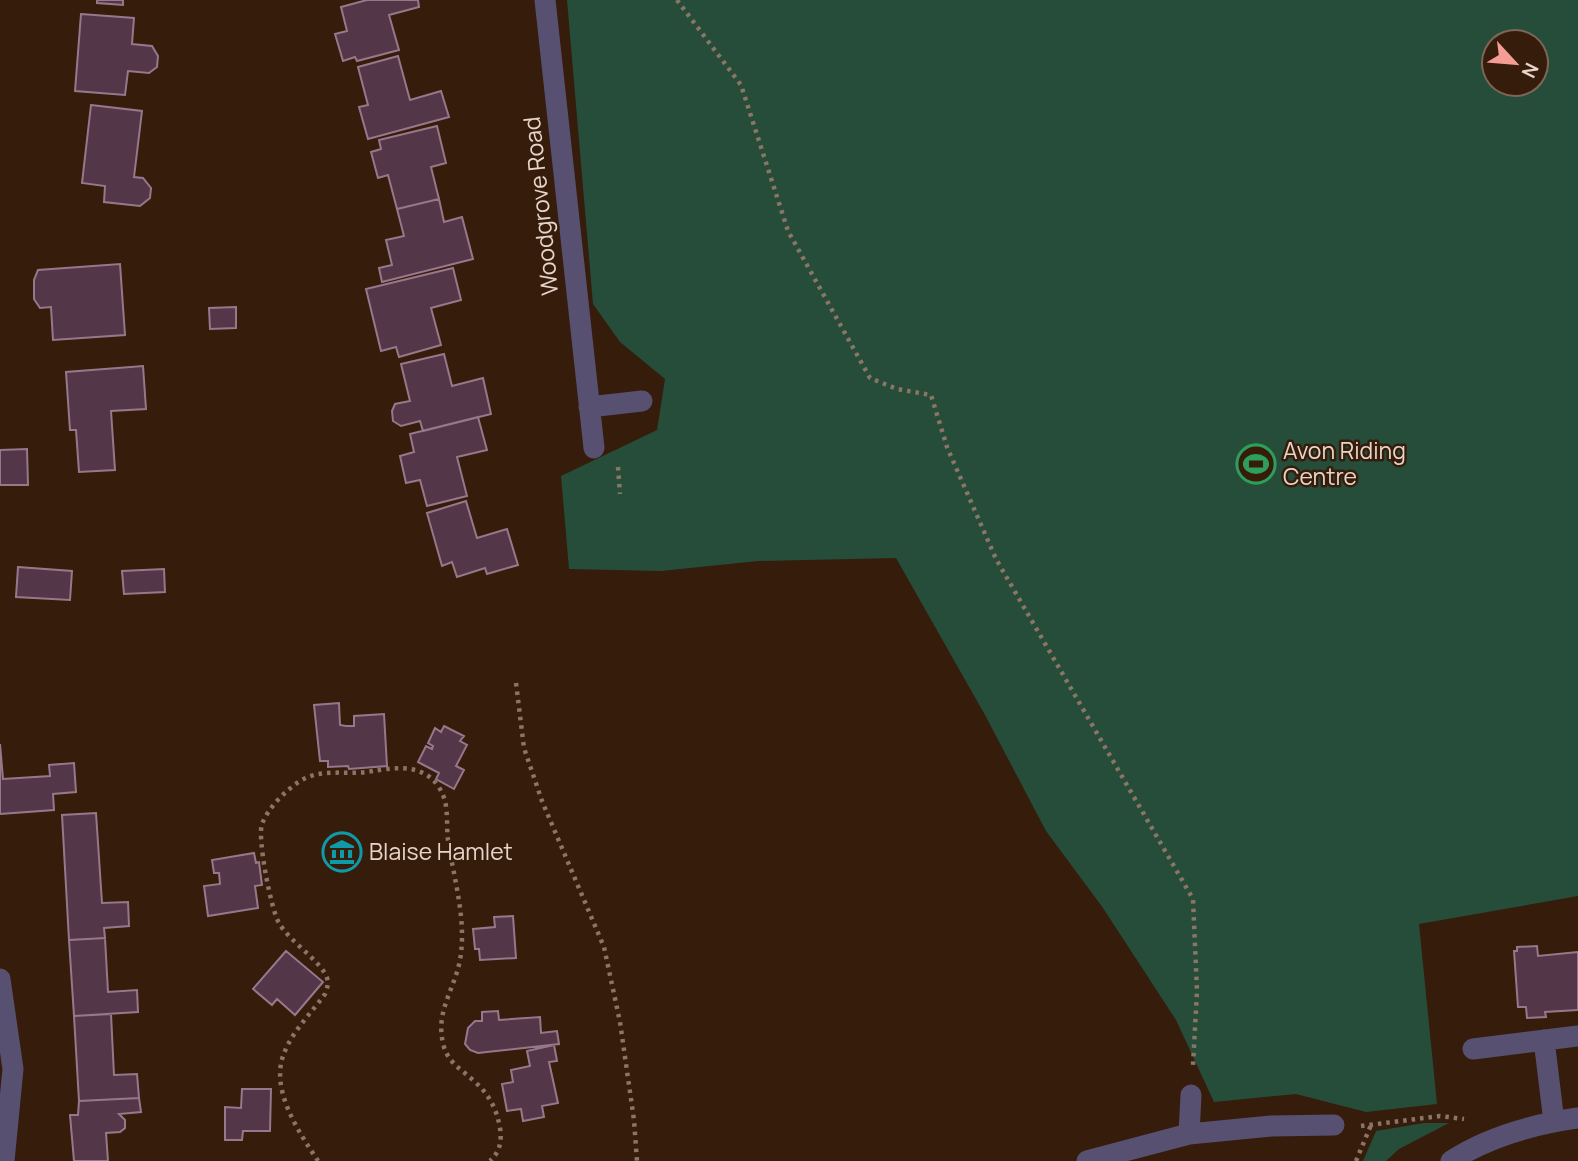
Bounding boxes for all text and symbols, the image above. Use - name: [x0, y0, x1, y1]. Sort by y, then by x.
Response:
- north arrow: [1480, 28, 1550, 98]
- text: N: [1516, 59, 1545, 82]
- street label: Woodgrove Road: [515, 115, 565, 297]
- place label: Avon Riding Centre: [1283, 434, 1406, 492]
- sports icon: Avon Riding Centre: [1235, 443, 1277, 485]
- museum icon: Blaise Hamlet: [321, 831, 363, 873]
- place label: Blaise Hamlet: [369, 835, 513, 867]

